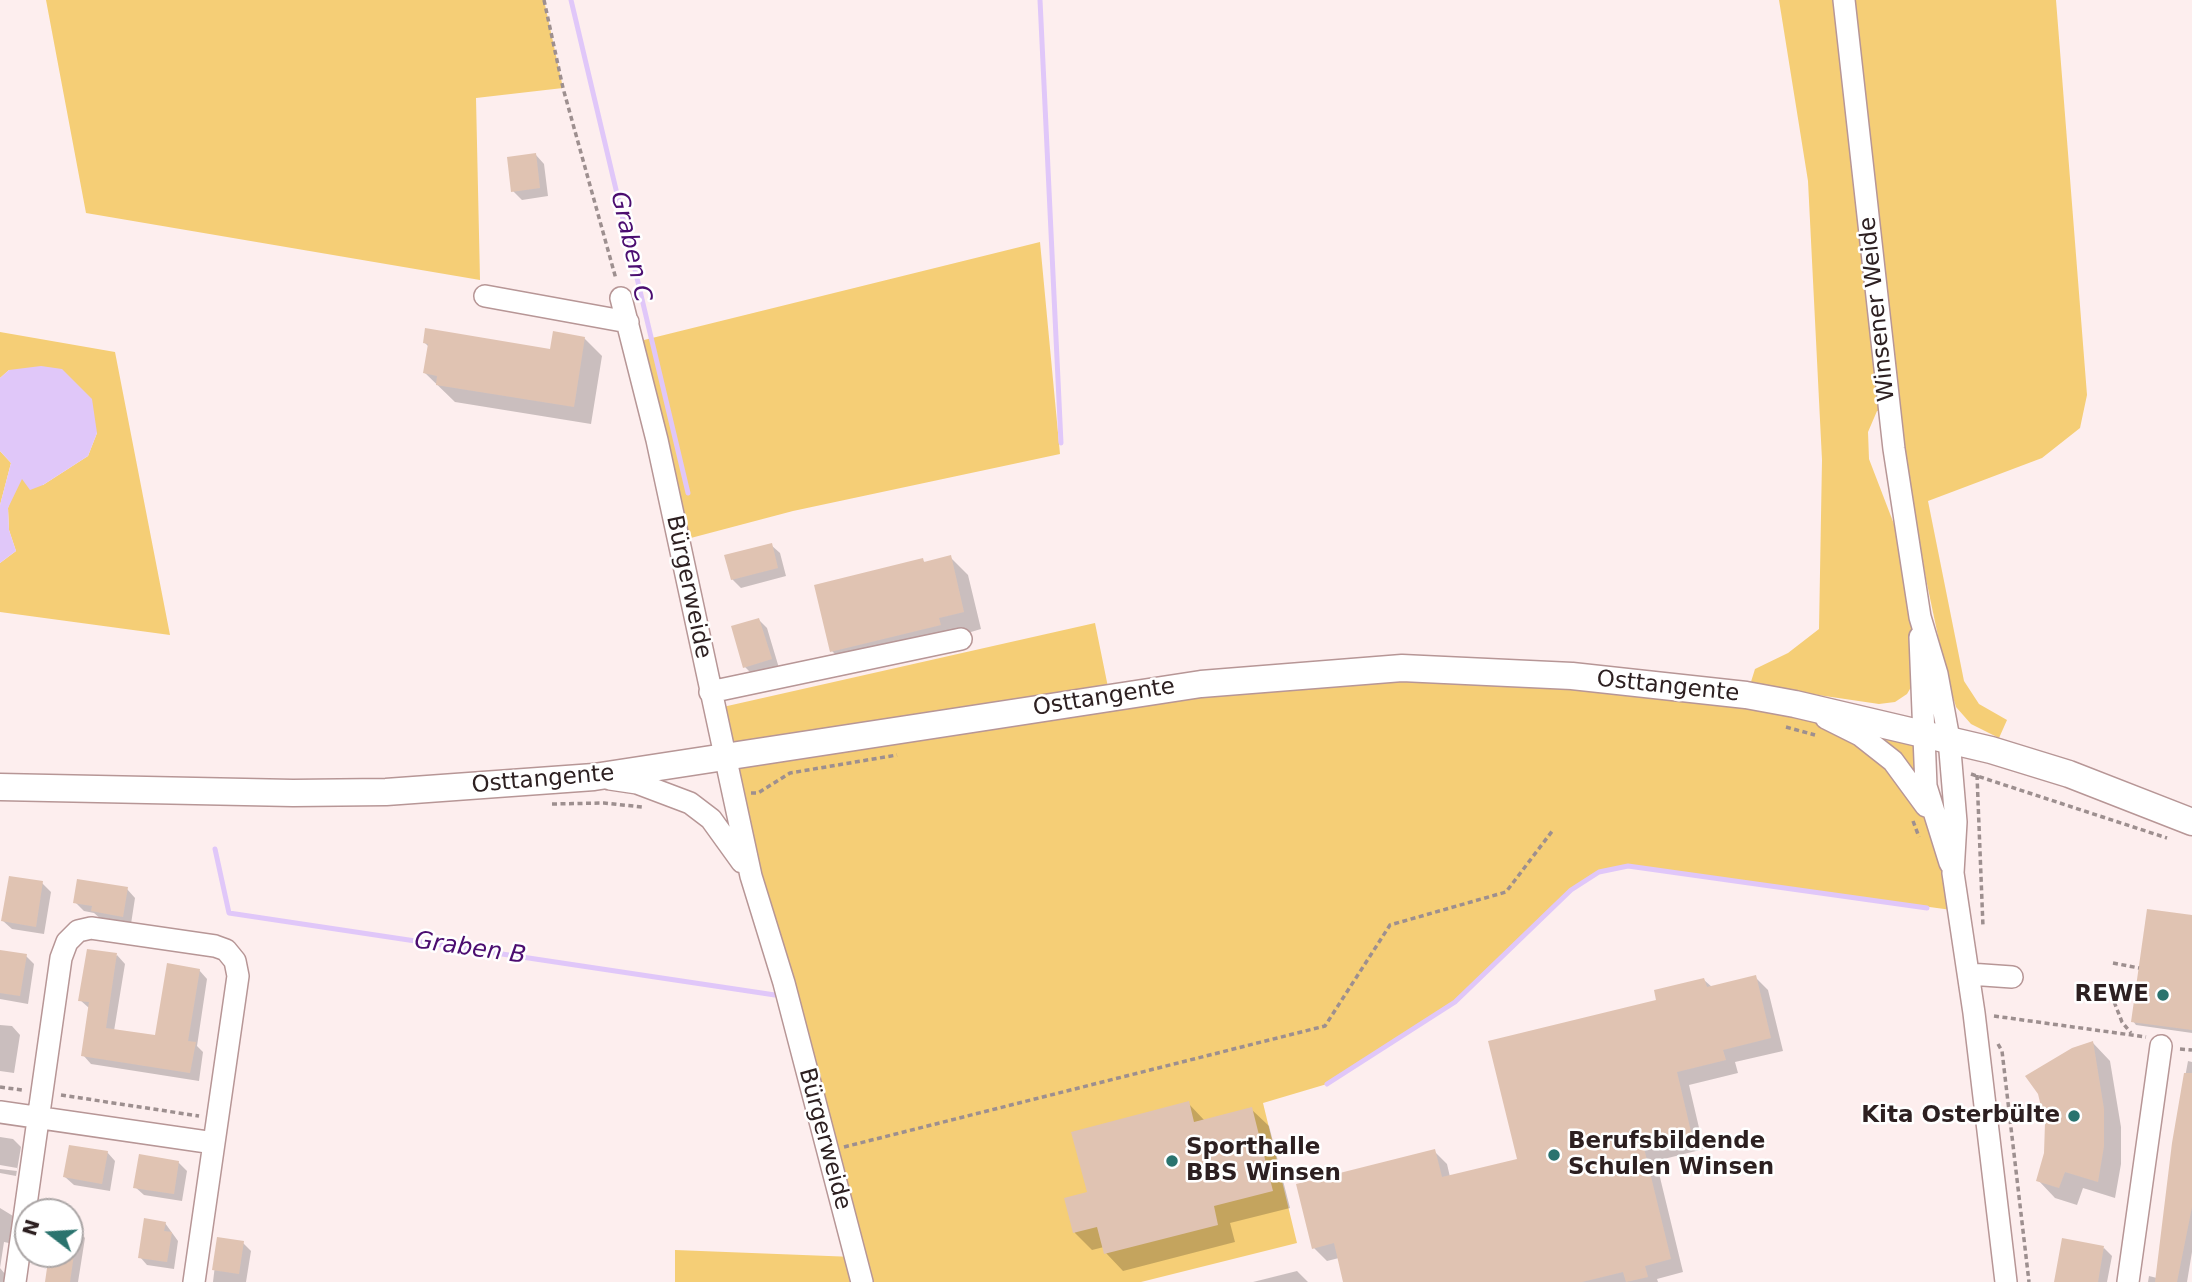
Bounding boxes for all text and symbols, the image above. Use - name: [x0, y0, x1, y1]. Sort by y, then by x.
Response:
- water label: Graben C: [603, 189, 657, 305]
- street label: Winsener Weide: [1855, 215, 1901, 403]
- street label: Bürgerweide: [659, 513, 717, 661]
- street label: Osttangente: [1595, 666, 1741, 708]
- street label: Osttangente: [1031, 673, 1177, 723]
- street label: Osttangente: [470, 760, 616, 800]
- water label: Graben B: [412, 927, 528, 971]
- place label: REWE: [2074, 981, 2149, 1009]
- marker: REWE: [2155, 987, 2171, 1003]
- street label: Bürgerweide: [792, 1065, 856, 1213]
- place label: Kita Osterbülte: [1861, 1102, 2060, 1130]
- marker: Kita Osterbülte: [2066, 1108, 2082, 1124]
- place label: Berufsbildende Schulen Winsen: [1568, 1128, 1774, 1182]
- place label: Sporthalle BBS Winsen: [1186, 1134, 1341, 1188]
- marker: Berufsbildende Schulen Winsen: [1546, 1147, 1562, 1163]
- marker: Sporthalle BBS Winsen: [1164, 1153, 1180, 1169]
- north arrow: [14, 1198, 84, 1268]
- text: N: [18, 1217, 44, 1238]

